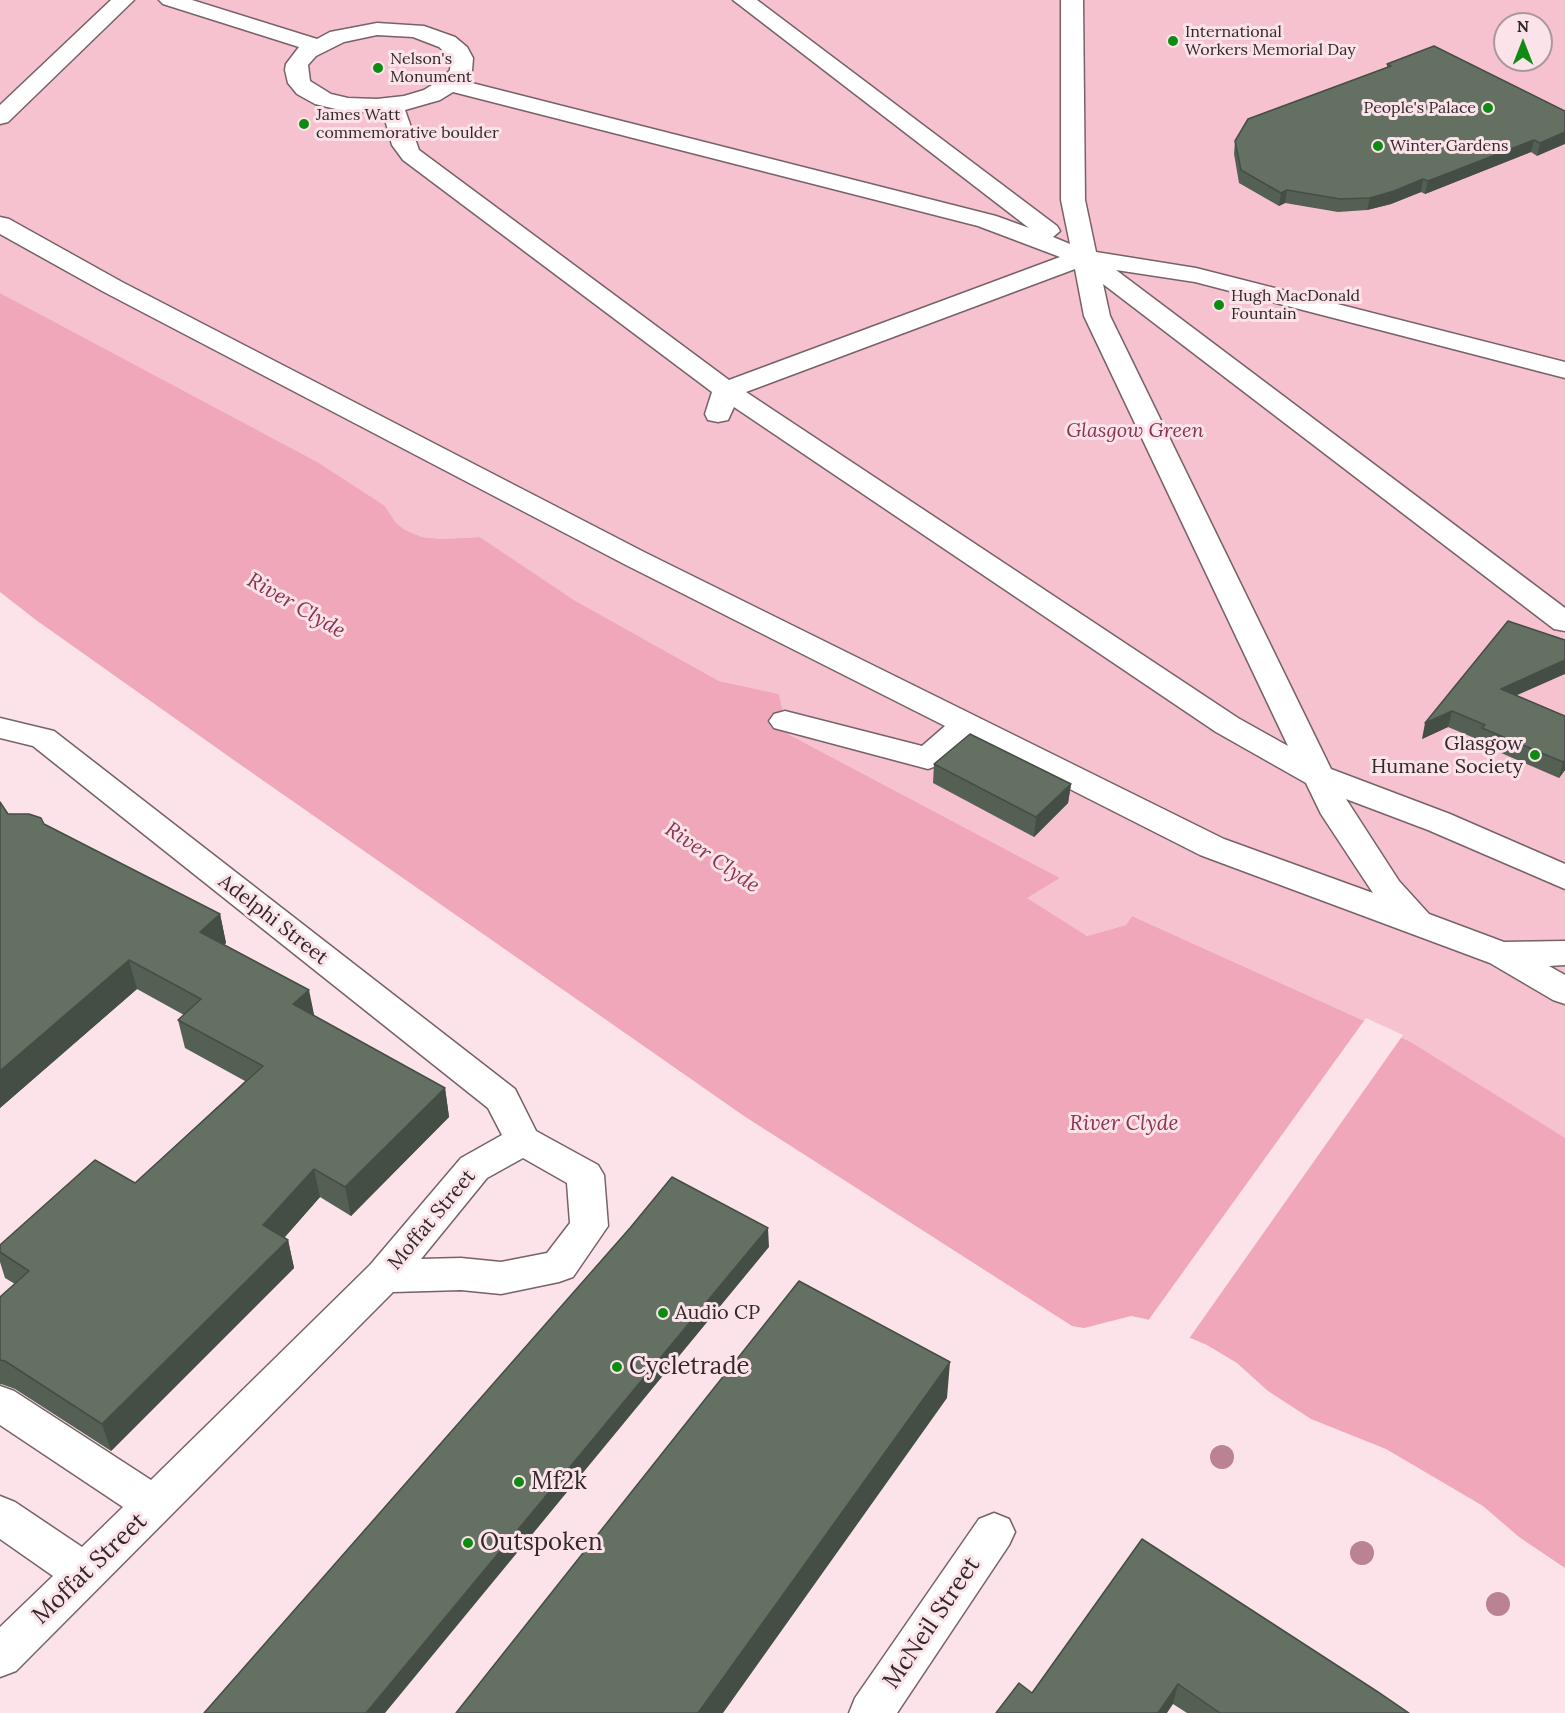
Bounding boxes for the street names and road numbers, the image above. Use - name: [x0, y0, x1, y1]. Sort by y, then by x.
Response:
- street label: Adelphi Street: [214, 870, 332, 970]
- street label: Moffat Street: [383, 1165, 481, 1275]
- street label: Moffat Street: [27, 1507, 153, 1631]
- street label: McNeil Street: [877, 1552, 987, 1694]

